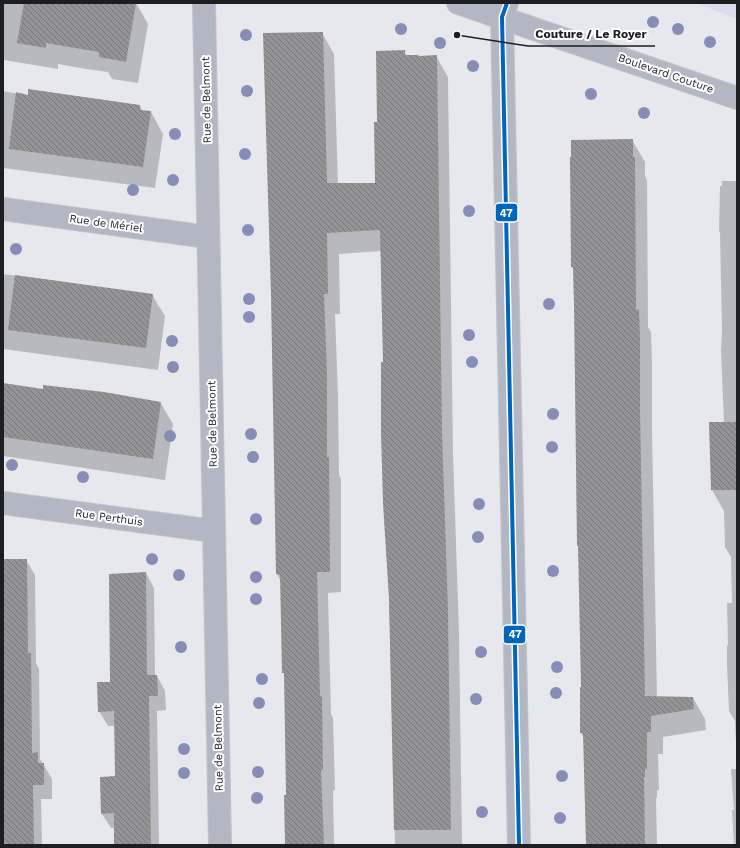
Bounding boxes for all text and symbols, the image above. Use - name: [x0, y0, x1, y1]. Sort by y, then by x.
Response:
- callout: Couture / Le Royer: [528, 22, 655, 46]
- text: Couture / Le Royer: [535, 27, 647, 41]
- street label: Boulevard Couture: [616, 51, 715, 96]
- street label: Rue de Belmont: [199, 56, 214, 143]
- line badge: 47: [495, 203, 518, 222]
- text: 47: [499, 207, 513, 220]
- street label: Rue de Mériel: [68, 212, 144, 235]
- street label: Rue de Belmont: [205, 380, 220, 467]
- street label: Rue Perthuis: [74, 506, 144, 529]
- line badge: 47: [503, 625, 526, 644]
- text: 47: [508, 628, 522, 641]
- street label: Rue de Belmont: [211, 704, 226, 791]

